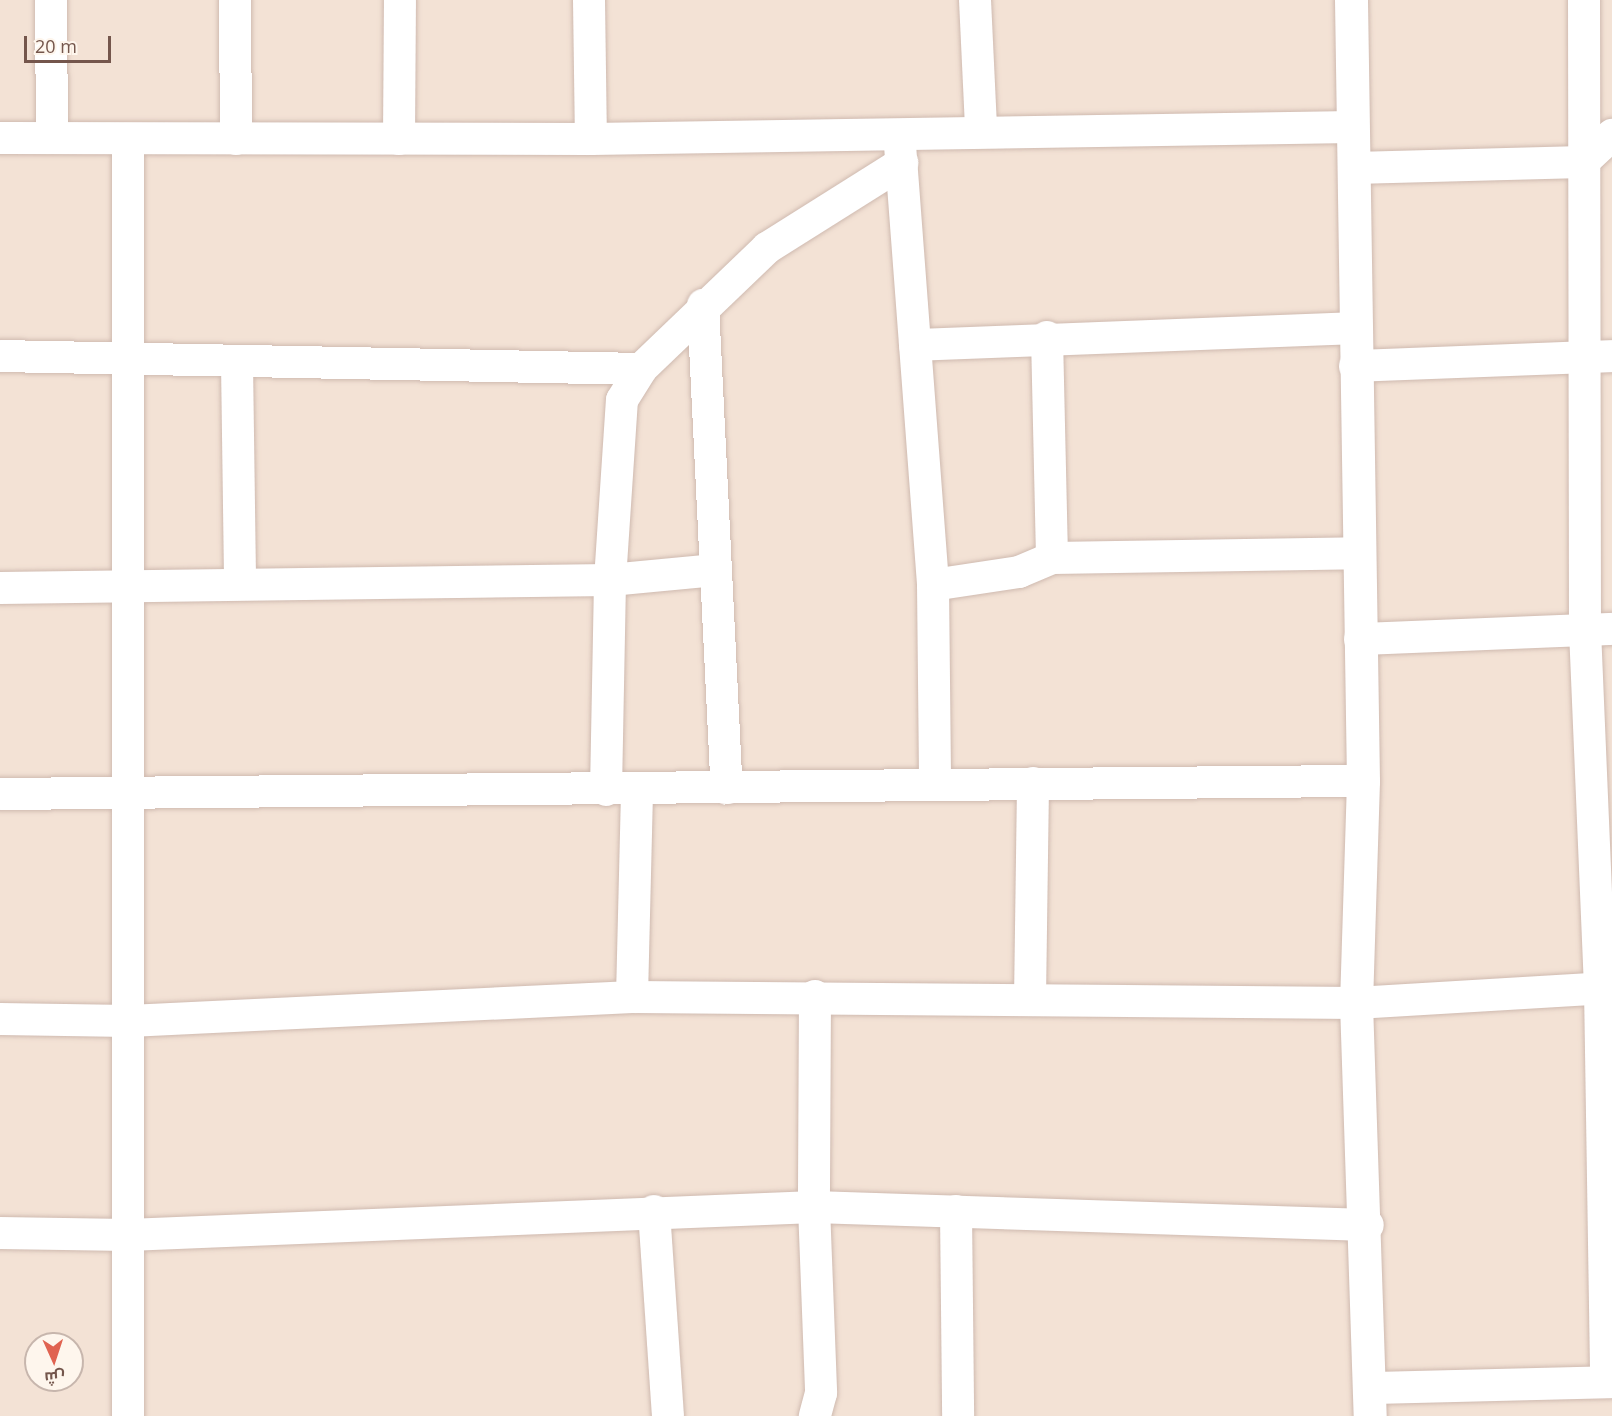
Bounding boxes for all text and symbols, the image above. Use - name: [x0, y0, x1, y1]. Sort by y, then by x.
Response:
- scale bar: [27, 24, 114, 62]
- text: 20 m: [35, 34, 77, 58]
- north arrow: [24, 1332, 84, 1392]
- text: ش: [44, 1366, 66, 1390]

